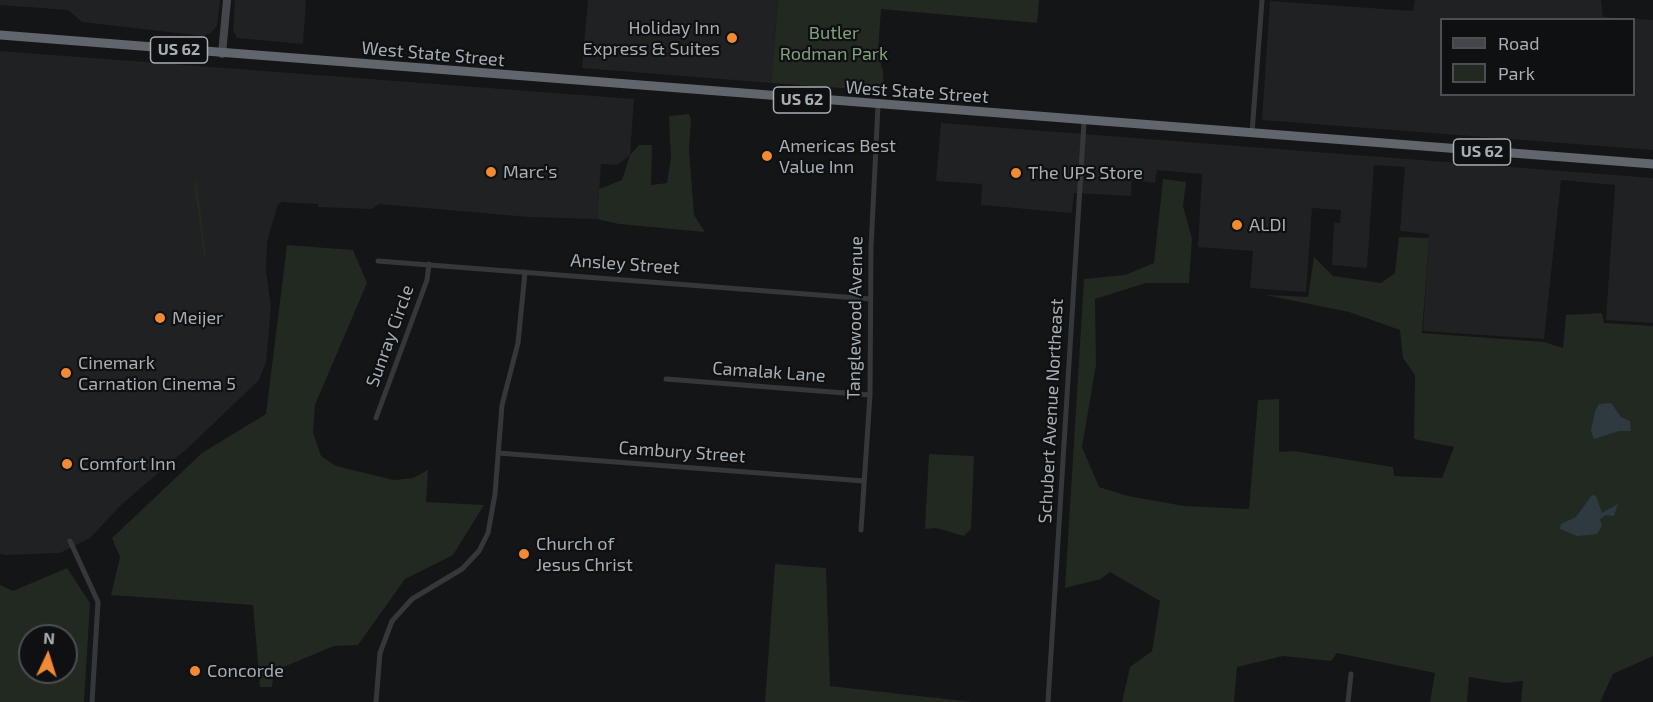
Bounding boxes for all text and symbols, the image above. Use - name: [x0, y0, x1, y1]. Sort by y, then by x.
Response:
- place label: Holiday Inn Express & Suites: [583, 17, 720, 60]
- legend: [1440, 18, 1635, 96]
- park label: Butler Rodman Park: [780, 22, 888, 64]
- marker: Holiday Inn Express & Suites: [725, 31, 739, 45]
- text: Road: [1498, 32, 1539, 54]
- road number: US 62: [150, 37, 207, 63]
- street label: West State Street: [360, 37, 506, 71]
- text: Park: [1498, 62, 1535, 84]
- street label: West State Street: [845, 76, 989, 108]
- road number: US 62: [774, 87, 830, 113]
- place label: Americas Best Value Inn: [779, 135, 896, 178]
- road number: US 62: [1454, 139, 1510, 165]
- marker: Americas Best Value Inn: [760, 149, 774, 163]
- place label: Marc's: [503, 161, 557, 183]
- place label: The UPS Store: [1028, 162, 1143, 184]
- marker: Marc's: [484, 165, 498, 179]
- marker: The UPS Store: [1009, 166, 1023, 180]
- place label: ALDI: [1249, 214, 1286, 236]
- marker: ALDI: [1230, 218, 1244, 232]
- street label: Tanglewood Avenue: [843, 236, 867, 400]
- street label: Ansley Street: [570, 249, 680, 279]
- street label: Sunray Circle: [362, 282, 418, 390]
- street label: Schubert Avenue Northeast: [1034, 298, 1068, 524]
- place label: Meijer: [172, 307, 223, 329]
- marker: Meijer: [153, 311, 167, 325]
- place label: Cinemark Carnation Cinema 5: [78, 352, 236, 394]
- street label: Camalak Lane: [712, 357, 826, 387]
- marker: Cinemark Carnation Cinema 5: [59, 366, 73, 380]
- street label: Cambury Street: [618, 437, 746, 467]
- place label: Comfort Inn: [79, 453, 176, 475]
- marker: Comfort Inn: [60, 457, 74, 471]
- place label: Church of Jesus Christ: [536, 533, 633, 576]
- marker: Church of Jesus Christ: [517, 547, 531, 561]
- north arrow: [18, 624, 78, 684]
- text: N: [43, 628, 56, 647]
- place label: Concorde: [207, 660, 284, 682]
- marker: Concorde: [188, 664, 202, 678]

